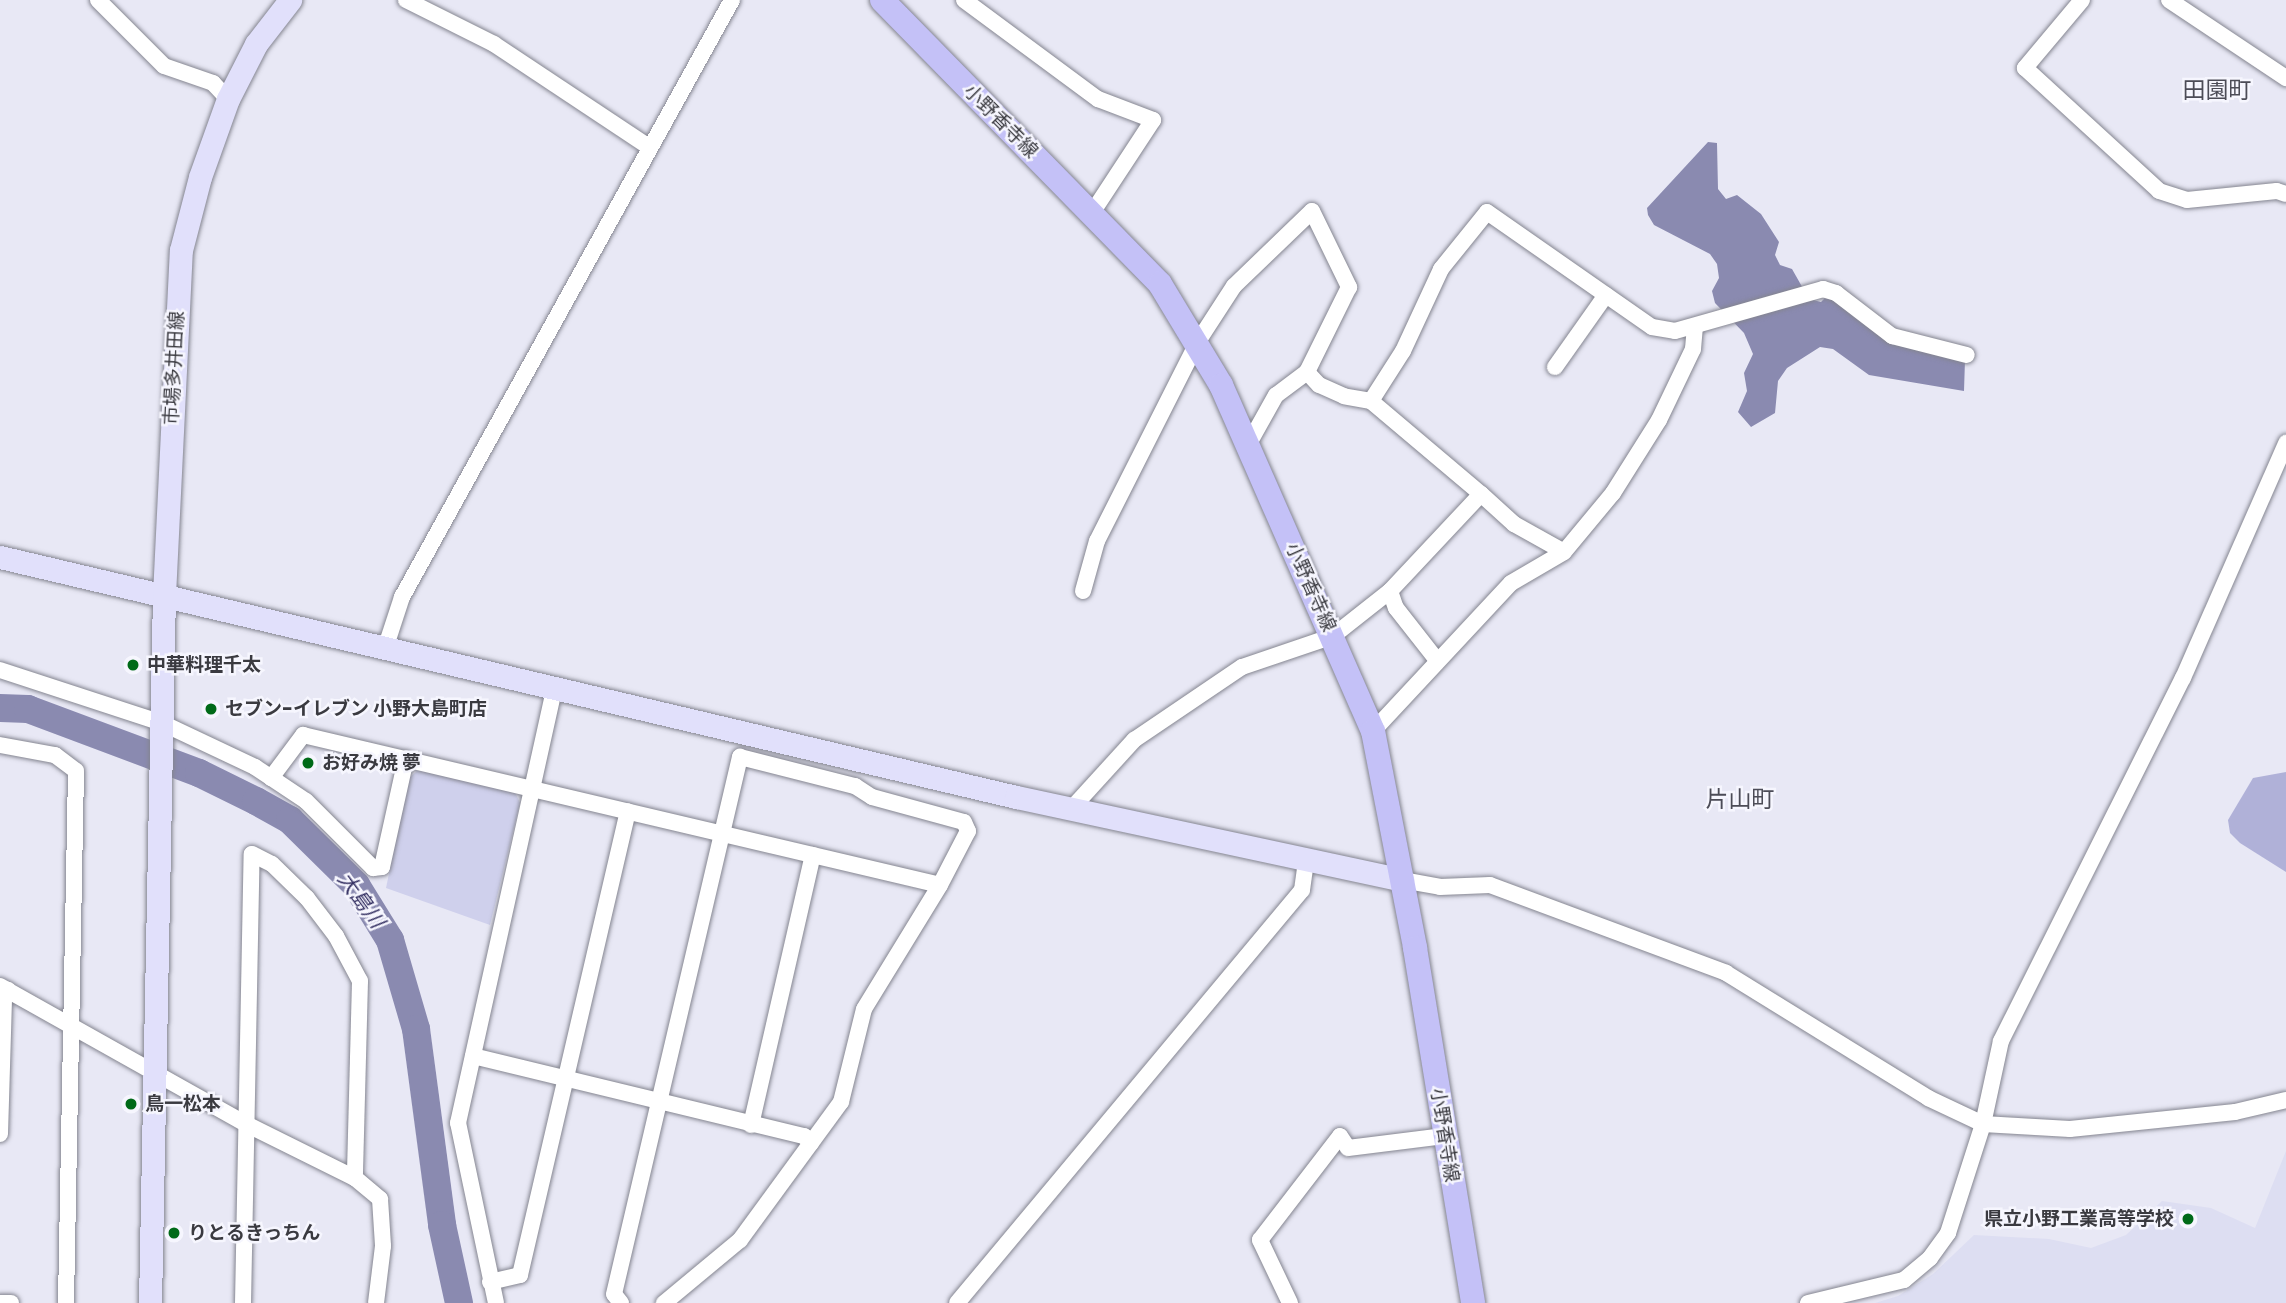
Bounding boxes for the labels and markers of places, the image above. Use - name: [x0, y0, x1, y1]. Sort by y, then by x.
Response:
- place label: 中華料理千太: [147, 654, 261, 676]
- marker: 中華料理千太: [125, 657, 141, 673]
- place label: セブン-イレブン 小野大島町店: [225, 698, 487, 720]
- marker: セブン-イレブン 小野大島町店: [203, 701, 219, 717]
- place label: お好み焼 夢: [322, 752, 421, 774]
- marker: お好み焼 夢: [300, 755, 316, 771]
- place label: 鳥一松本: [145, 1093, 221, 1115]
- marker: 鳥一松本: [123, 1096, 139, 1112]
- place label: 県立小野工業高等学校: [1984, 1208, 2174, 1230]
- marker: 県立小野工業高等学校: [2180, 1211, 2196, 1227]
- place label: りとるきっちん: [188, 1222, 321, 1244]
- marker: りとるきっちん: [166, 1225, 182, 1241]

